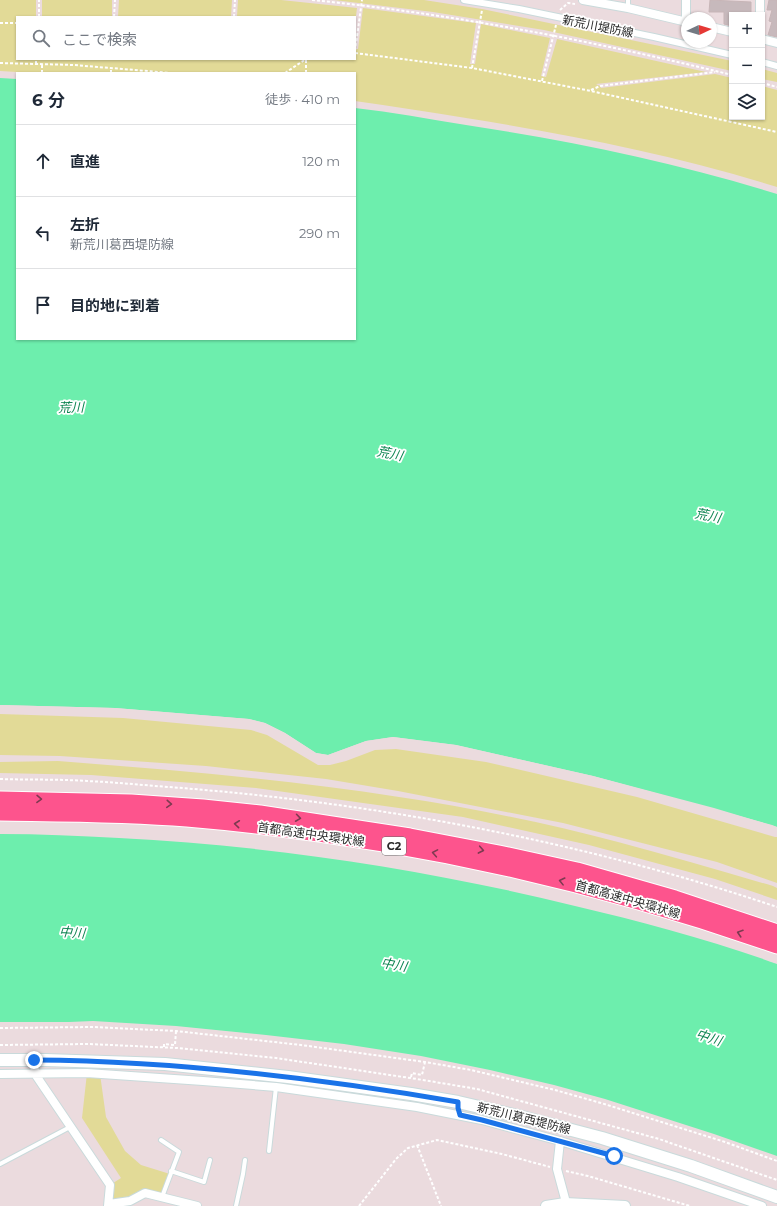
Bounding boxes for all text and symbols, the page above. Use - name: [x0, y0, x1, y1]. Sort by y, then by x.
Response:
- street label: 新荒川堤防線: [561, 12, 635, 40]
- north arrow: [681, 12, 717, 48]
- map controls: [729, 12, 765, 120]
- button: +: [729, 12, 765, 48]
- search box: [16, 16, 356, 60]
- icon: search: [30, 27, 52, 49]
- text: ここで検索: [62, 30, 137, 49]
- button: −: [729, 48, 765, 84]
- button: layers: [729, 84, 765, 120]
- text: 6 分: [32, 90, 65, 110]
- text: 徒歩 · 410 m: [265, 91, 340, 107]
- icon: ahead: [32, 150, 54, 172]
- text: 直進: [70, 152, 100, 171]
- text: 120 m: [302, 153, 340, 169]
- text: 左折: [70, 215, 100, 234]
- icon: left: [32, 222, 54, 244]
- text: 290 m: [299, 225, 340, 241]
- text: 新荒川葛西堤防線: [70, 236, 174, 252]
- icon: arrive: [32, 294, 54, 316]
- text: 目的地に到着: [70, 296, 160, 315]
- water label: 荒川: [58, 399, 86, 415]
- water label: 荒川: [376, 443, 406, 464]
- water label: 荒川: [694, 505, 724, 526]
- one-way arrow: [36, 795, 42, 803]
- one-way arrow: [166, 800, 172, 809]
- one-way arrow: [295, 813, 301, 822]
- street label: 首都高速中央環状線: [256, 819, 366, 849]
- one-way arrow: [234, 820, 240, 829]
- road number: C2: [382, 837, 406, 855]
- one-way arrow: [478, 845, 484, 853]
- one-way arrow: [432, 849, 438, 858]
- one-way arrow: [559, 877, 565, 885]
- street label: 首都高速中央環状線: [574, 877, 682, 921]
- water label: 中川: [58, 923, 88, 941]
- one-way arrow: [737, 929, 744, 938]
- water label: 中川: [380, 954, 410, 974]
- water label: 中川: [694, 1025, 726, 1049]
- route end: [25, 1051, 43, 1069]
- street label: 新荒川葛西堤防線: [476, 1099, 572, 1137]
- route start: [605, 1147, 623, 1165]

